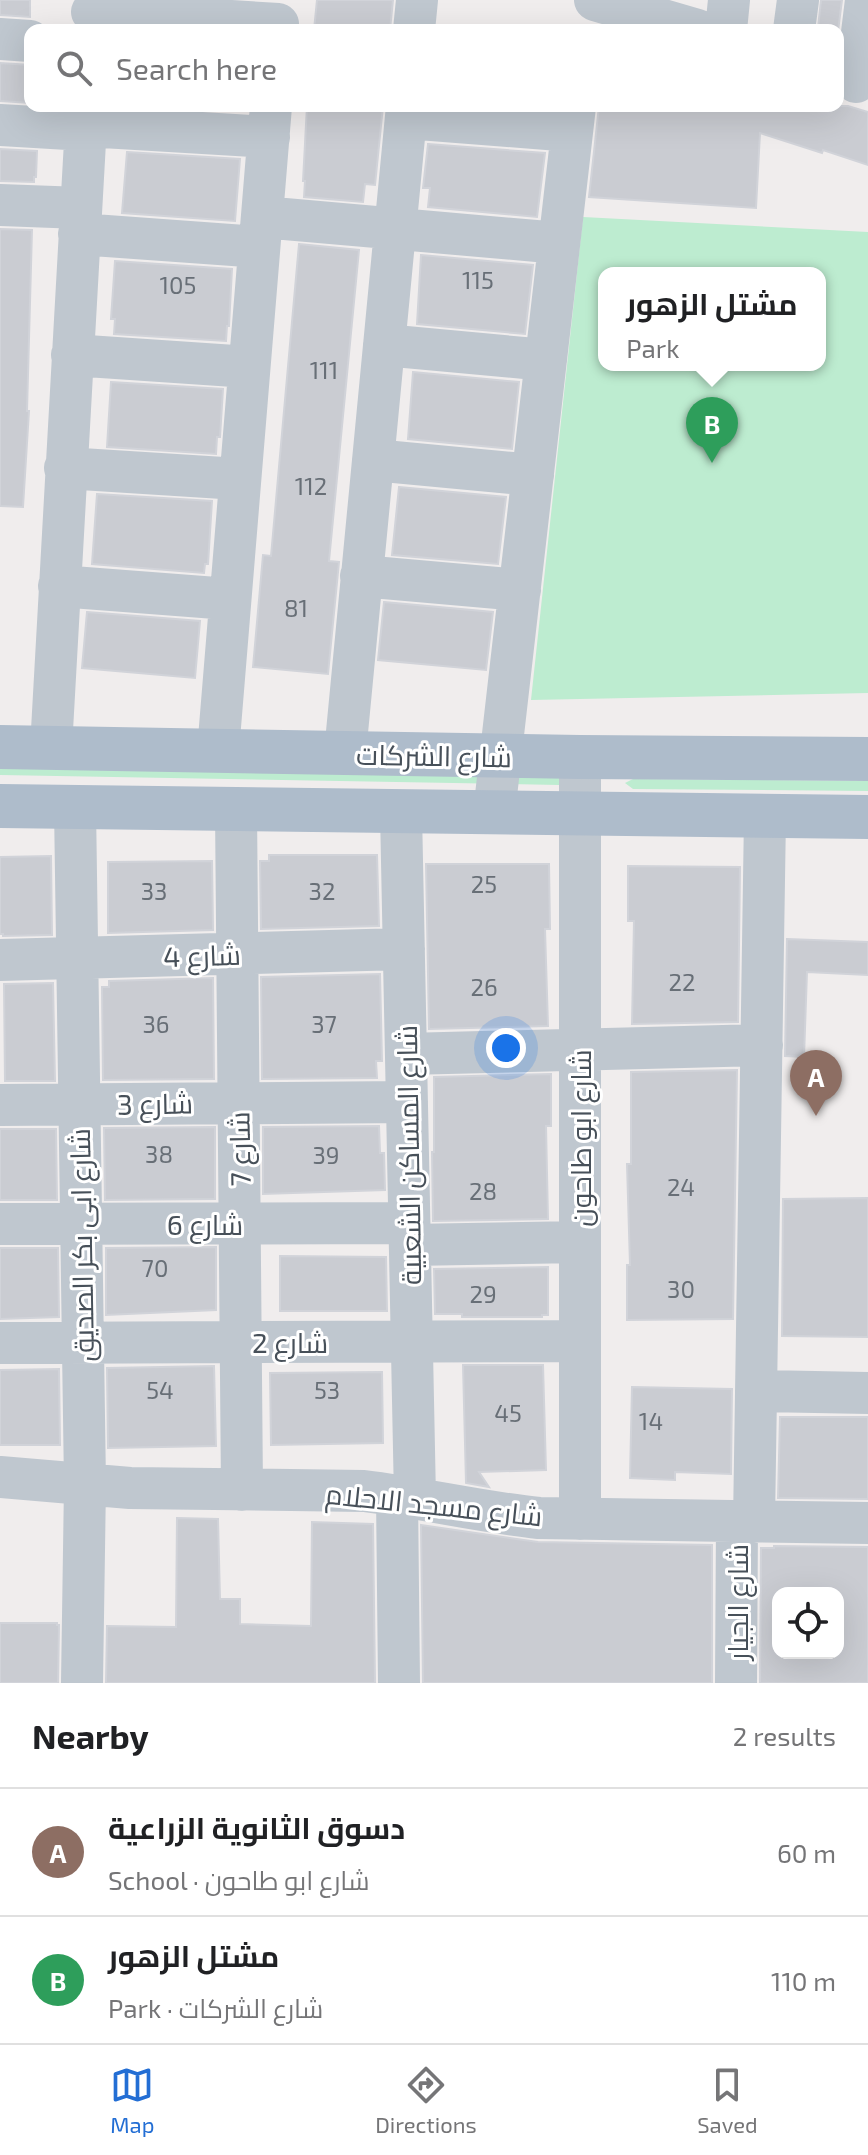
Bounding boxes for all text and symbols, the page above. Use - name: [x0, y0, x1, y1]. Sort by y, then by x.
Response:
- search box: [24, 24, 844, 112]
- icon: search: [52, 46, 96, 90]
- text: Search here: [116, 50, 277, 86]
- house number: 115: [462, 265, 494, 294]
- popup: [598, 267, 826, 371]
- house number: 105: [160, 270, 196, 299]
- text: مشتل الزهور: [626, 285, 798, 321]
- text: Park: [626, 332, 680, 363]
- house number: 111: [310, 355, 338, 384]
- pin: B: [686, 397, 738, 463]
- house number: 112: [295, 471, 327, 500]
- house number: 81: [284, 593, 308, 622]
- street label: شارع الشركات: [356, 737, 512, 776]
- house number: 25: [471, 869, 497, 898]
- house number: 33: [141, 876, 167, 905]
- house number: 32: [309, 876, 335, 905]
- street label: شارع 4: [163, 937, 242, 976]
- house number: 22: [669, 967, 695, 996]
- house number: 26: [470, 972, 498, 1001]
- house number: 36: [142, 1009, 170, 1038]
- house number: 37: [311, 1009, 337, 1038]
- street label: شارع المساكن الشعبية: [389, 1025, 430, 1285]
- your location: [486, 1028, 526, 1068]
- street label: شارع ابو طاحون: [563, 1049, 600, 1227]
- pin: A: [790, 1050, 842, 1116]
- street label: شارع 3: [117, 1085, 193, 1124]
- street label: شارع 7: [221, 1111, 260, 1187]
- street label: شارع ابى بكر الصديق: [62, 1128, 103, 1362]
- house number: 38: [145, 1139, 173, 1168]
- house number: 39: [312, 1140, 340, 1169]
- house number: 24: [667, 1172, 695, 1201]
- house number: 28: [469, 1176, 497, 1205]
- street label: شارع 6: [167, 1207, 243, 1244]
- house number: 70: [142, 1253, 168, 1282]
- house number: 30: [667, 1274, 695, 1303]
- house number: 29: [469, 1279, 497, 1308]
- street label: شارع 2: [252, 1325, 328, 1362]
- house number: 54: [146, 1375, 174, 1404]
- house number: 53: [314, 1375, 340, 1404]
- house number: 45: [494, 1398, 522, 1427]
- house number: 14: [639, 1406, 663, 1435]
- street label: شارع مسجد الاحلام: [323, 1476, 544, 1536]
- street label: شارع الجيار: [720, 1544, 757, 1662]
- map controls: [772, 1587, 844, 1659]
- button: locate: [772, 1587, 844, 1659]
- text: Nearby: [32, 1715, 149, 1756]
- text: 2 results: [733, 1720, 836, 1751]
- text: دسوق الثانوية الزراعية: [108, 1809, 405, 1845]
- text: A: [50, 1837, 66, 1868]
- text: 60 m: [777, 1837, 836, 1868]
- text: School · شارع ابو طاحون: [108, 1864, 369, 1895]
- text: مشتل الزهور: [108, 1937, 279, 1973]
- text: B: [50, 1965, 66, 1996]
- text: 110 m: [771, 1965, 836, 1996]
- text: Park · شارع الشركات: [108, 1992, 323, 2023]
- tab: Map: [110, 2063, 154, 2137]
- tab: Directions: [375, 2063, 477, 2137]
- tab: Saved: [697, 2063, 758, 2137]

